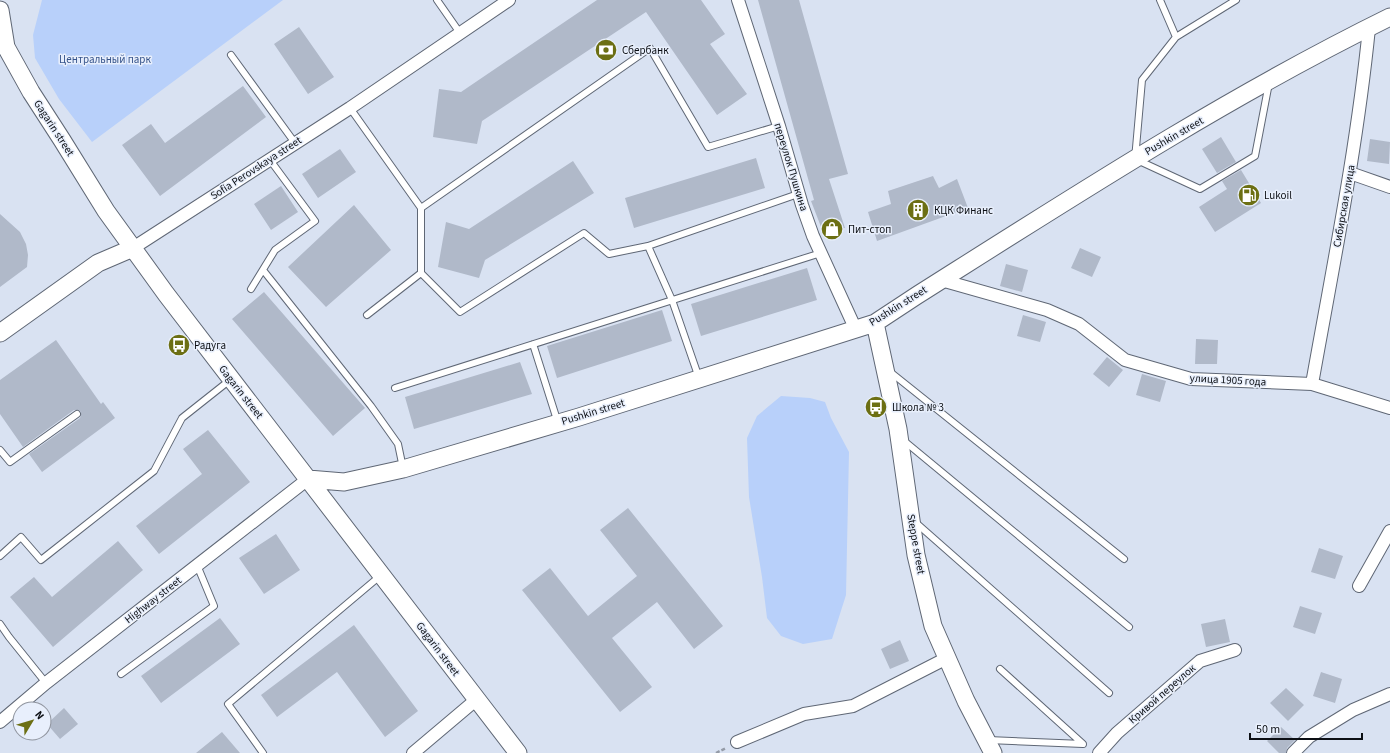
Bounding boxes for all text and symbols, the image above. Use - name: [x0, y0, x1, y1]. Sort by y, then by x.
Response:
- bank icon: Сбербанк: [593, 37, 619, 63]
- place label: Сбербанк: [622, 43, 669, 58]
- park label: Центральный парк: [59, 52, 151, 67]
- street label: Gagarin street: [30, 97, 78, 159]
- street label: Pushkin street: [1142, 113, 1206, 159]
- street label: переулок Пушкина: [770, 121, 812, 213]
- street label: Sofia Perovskaya street: [207, 133, 305, 203]
- street label: Сибирская улица: [1329, 164, 1359, 248]
- fuel station icon: Lukoil: [1236, 182, 1262, 208]
- place label: Lukoil: [1264, 188, 1292, 203]
- building icon: КЦК Финанс: [905, 197, 931, 223]
- place label: КЦК Финанс: [934, 203, 993, 218]
- shop icon: Пит-стоп: [819, 216, 845, 242]
- place label: Пит-стоп: [848, 222, 891, 237]
- street label: Pushkin street: [866, 282, 930, 330]
- bus stop icon: Радуга: [166, 332, 192, 358]
- place label: Радуга: [194, 338, 226, 353]
- street label: Gagarin street: [215, 362, 267, 422]
- street label: улица 1905 года: [1189, 371, 1267, 389]
- bus stop icon: Школа № 3: [863, 394, 889, 420]
- street label: Pushkin street: [559, 395, 627, 429]
- place label: Школа № 3: [892, 400, 944, 415]
- street label: Steppe street: [903, 513, 929, 576]
- street label: Highway street: [121, 573, 185, 627]
- street label: Gagarin street: [413, 619, 464, 679]
- street label: Кривой переулок: [1125, 660, 1199, 727]
- north arrow: [12, 701, 52, 741]
- text: N: [31, 708, 48, 723]
- scale bar: [1250, 715, 1362, 741]
- text: 50 m: [1256, 721, 1280, 738]

